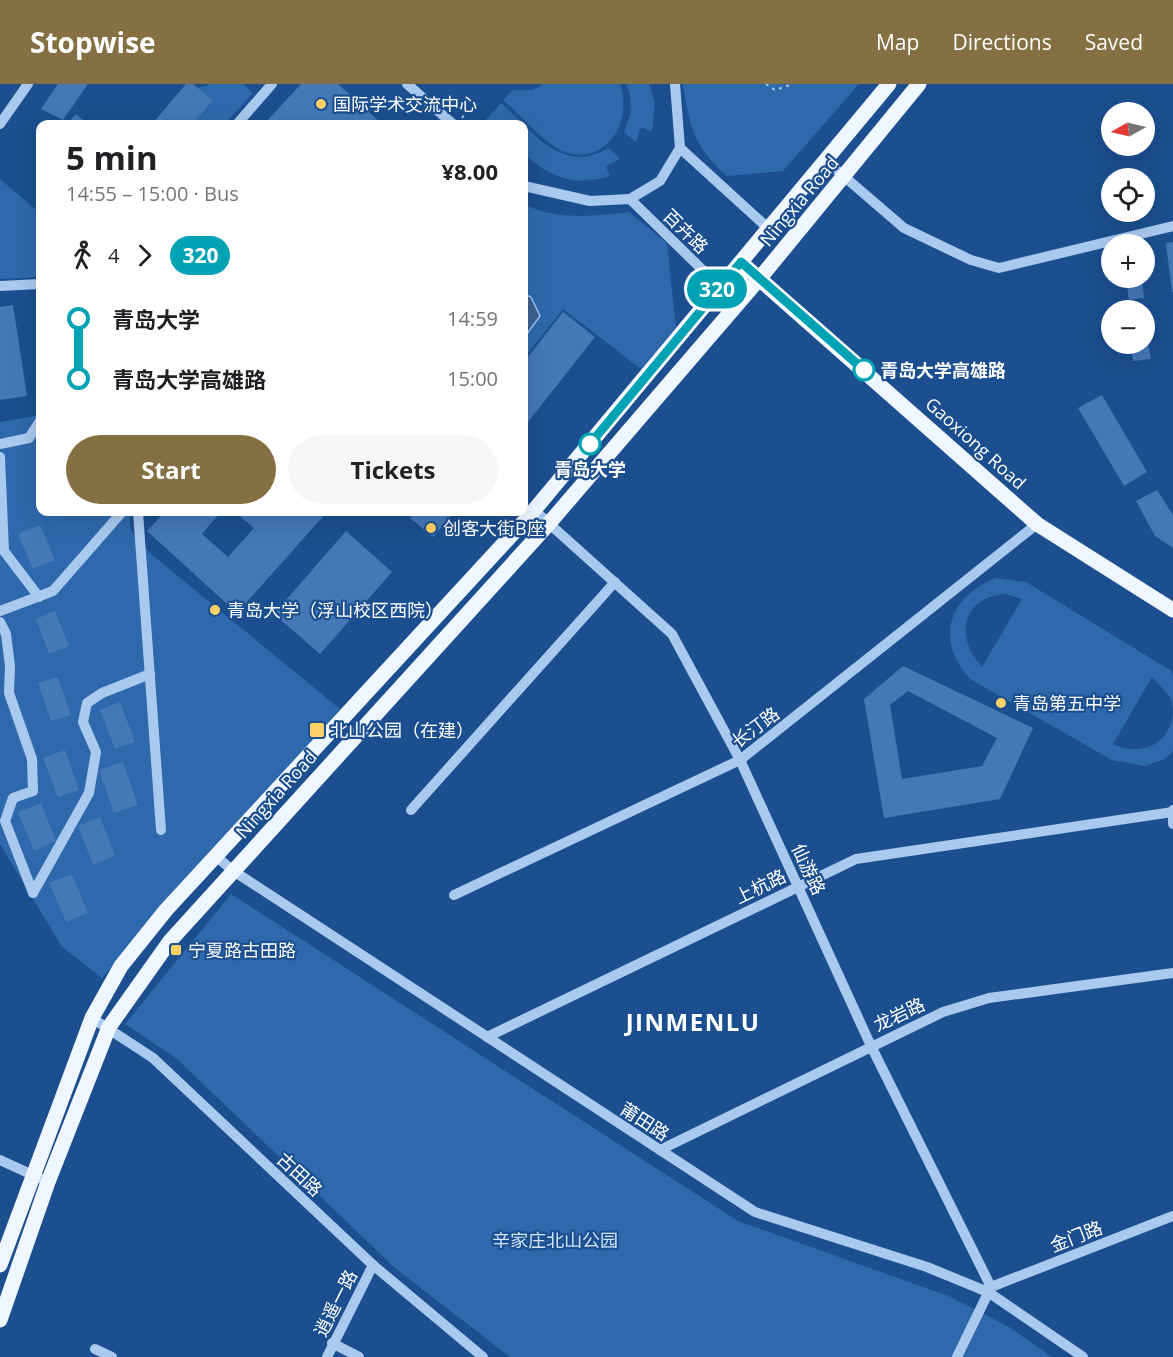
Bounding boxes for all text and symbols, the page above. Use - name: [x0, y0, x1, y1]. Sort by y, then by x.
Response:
- text: Stopwise: [30, 23, 156, 61]
- text: Map: [876, 28, 919, 56]
- text: Directions: [952, 28, 1052, 56]
- text: Saved: [1085, 28, 1143, 56]
- place label: 国际学术交流中心: [333, 92, 477, 116]
- marker: 国际学术交流中心: [314, 97, 328, 111]
- north arrow: [1101, 102, 1155, 156]
- map controls: [1101, 102, 1155, 354]
- text: 5 min: [66, 135, 158, 180]
- street label: Ningxia Road: [754, 151, 844, 251]
- text: ¥8.00: [441, 156, 498, 186]
- button: locate: [1101, 168, 1155, 222]
- text: 14:55 – 15:00 · Bus: [66, 180, 239, 207]
- street label: 百卉路: [658, 204, 714, 258]
- button: +: [1101, 234, 1155, 288]
- icon: walk: [66, 239, 99, 272]
- icon: forward: [128, 239, 161, 272]
- text: 320: [182, 241, 218, 269]
- text: 4: [108, 242, 119, 269]
- line badge: 320: [682, 270, 752, 308]
- text: 320: [699, 275, 735, 303]
- button: −: [1101, 300, 1155, 354]
- text: 青岛大学: [112, 304, 200, 334]
- text: 14:59: [447, 305, 498, 332]
- place label: 青岛大学高雄路: [880, 358, 1006, 382]
- marker: 青岛大学高雄路: [853, 359, 875, 381]
- text: 青岛大学高雄路: [112, 364, 266, 394]
- text: 15:00: [447, 365, 498, 392]
- street label: Gaoxiong Road: [921, 392, 1031, 494]
- marker: 青岛大学: [579, 433, 601, 455]
- button: Start: [66, 435, 276, 504]
- button: Tickets: [288, 435, 498, 504]
- place label: 青岛大学: [554, 457, 626, 481]
- place label: 创客大街B座: [443, 516, 545, 540]
- marker: 创客大街B座: [424, 521, 438, 535]
- place label: 青岛大学（浮山校区西院）: [227, 598, 443, 622]
- marker: 青岛大学（浮山校区西院）: [208, 603, 222, 617]
- place label: 青岛第五中学: [1013, 691, 1121, 715]
- marker: 青岛第五中学: [994, 696, 1008, 710]
- street label: 长汀路: [726, 701, 784, 753]
- place label: 北山公园（在建）: [330, 718, 474, 742]
- marker: 北山公园（在建）: [308, 721, 326, 739]
- street label: Ningxia Road: [230, 745, 322, 843]
- street label: 仙游路: [787, 839, 831, 899]
- street label: 上杭路: [730, 863, 790, 909]
- place label: 宁夏路古田路: [188, 938, 296, 962]
- marker: 宁夏路古田路: [169, 943, 183, 957]
- street label: 龙岩路: [869, 992, 929, 1036]
- district label: JINMENLU: [624, 1005, 760, 1038]
- street label: 莆田路: [616, 1096, 674, 1146]
- street label: 古田路: [272, 1147, 328, 1201]
- street label: 金门路: [1046, 1215, 1106, 1257]
- park label: 辛家庄北山公园: [492, 1228, 618, 1252]
- street label: 逍遥一路: [308, 1265, 362, 1341]

